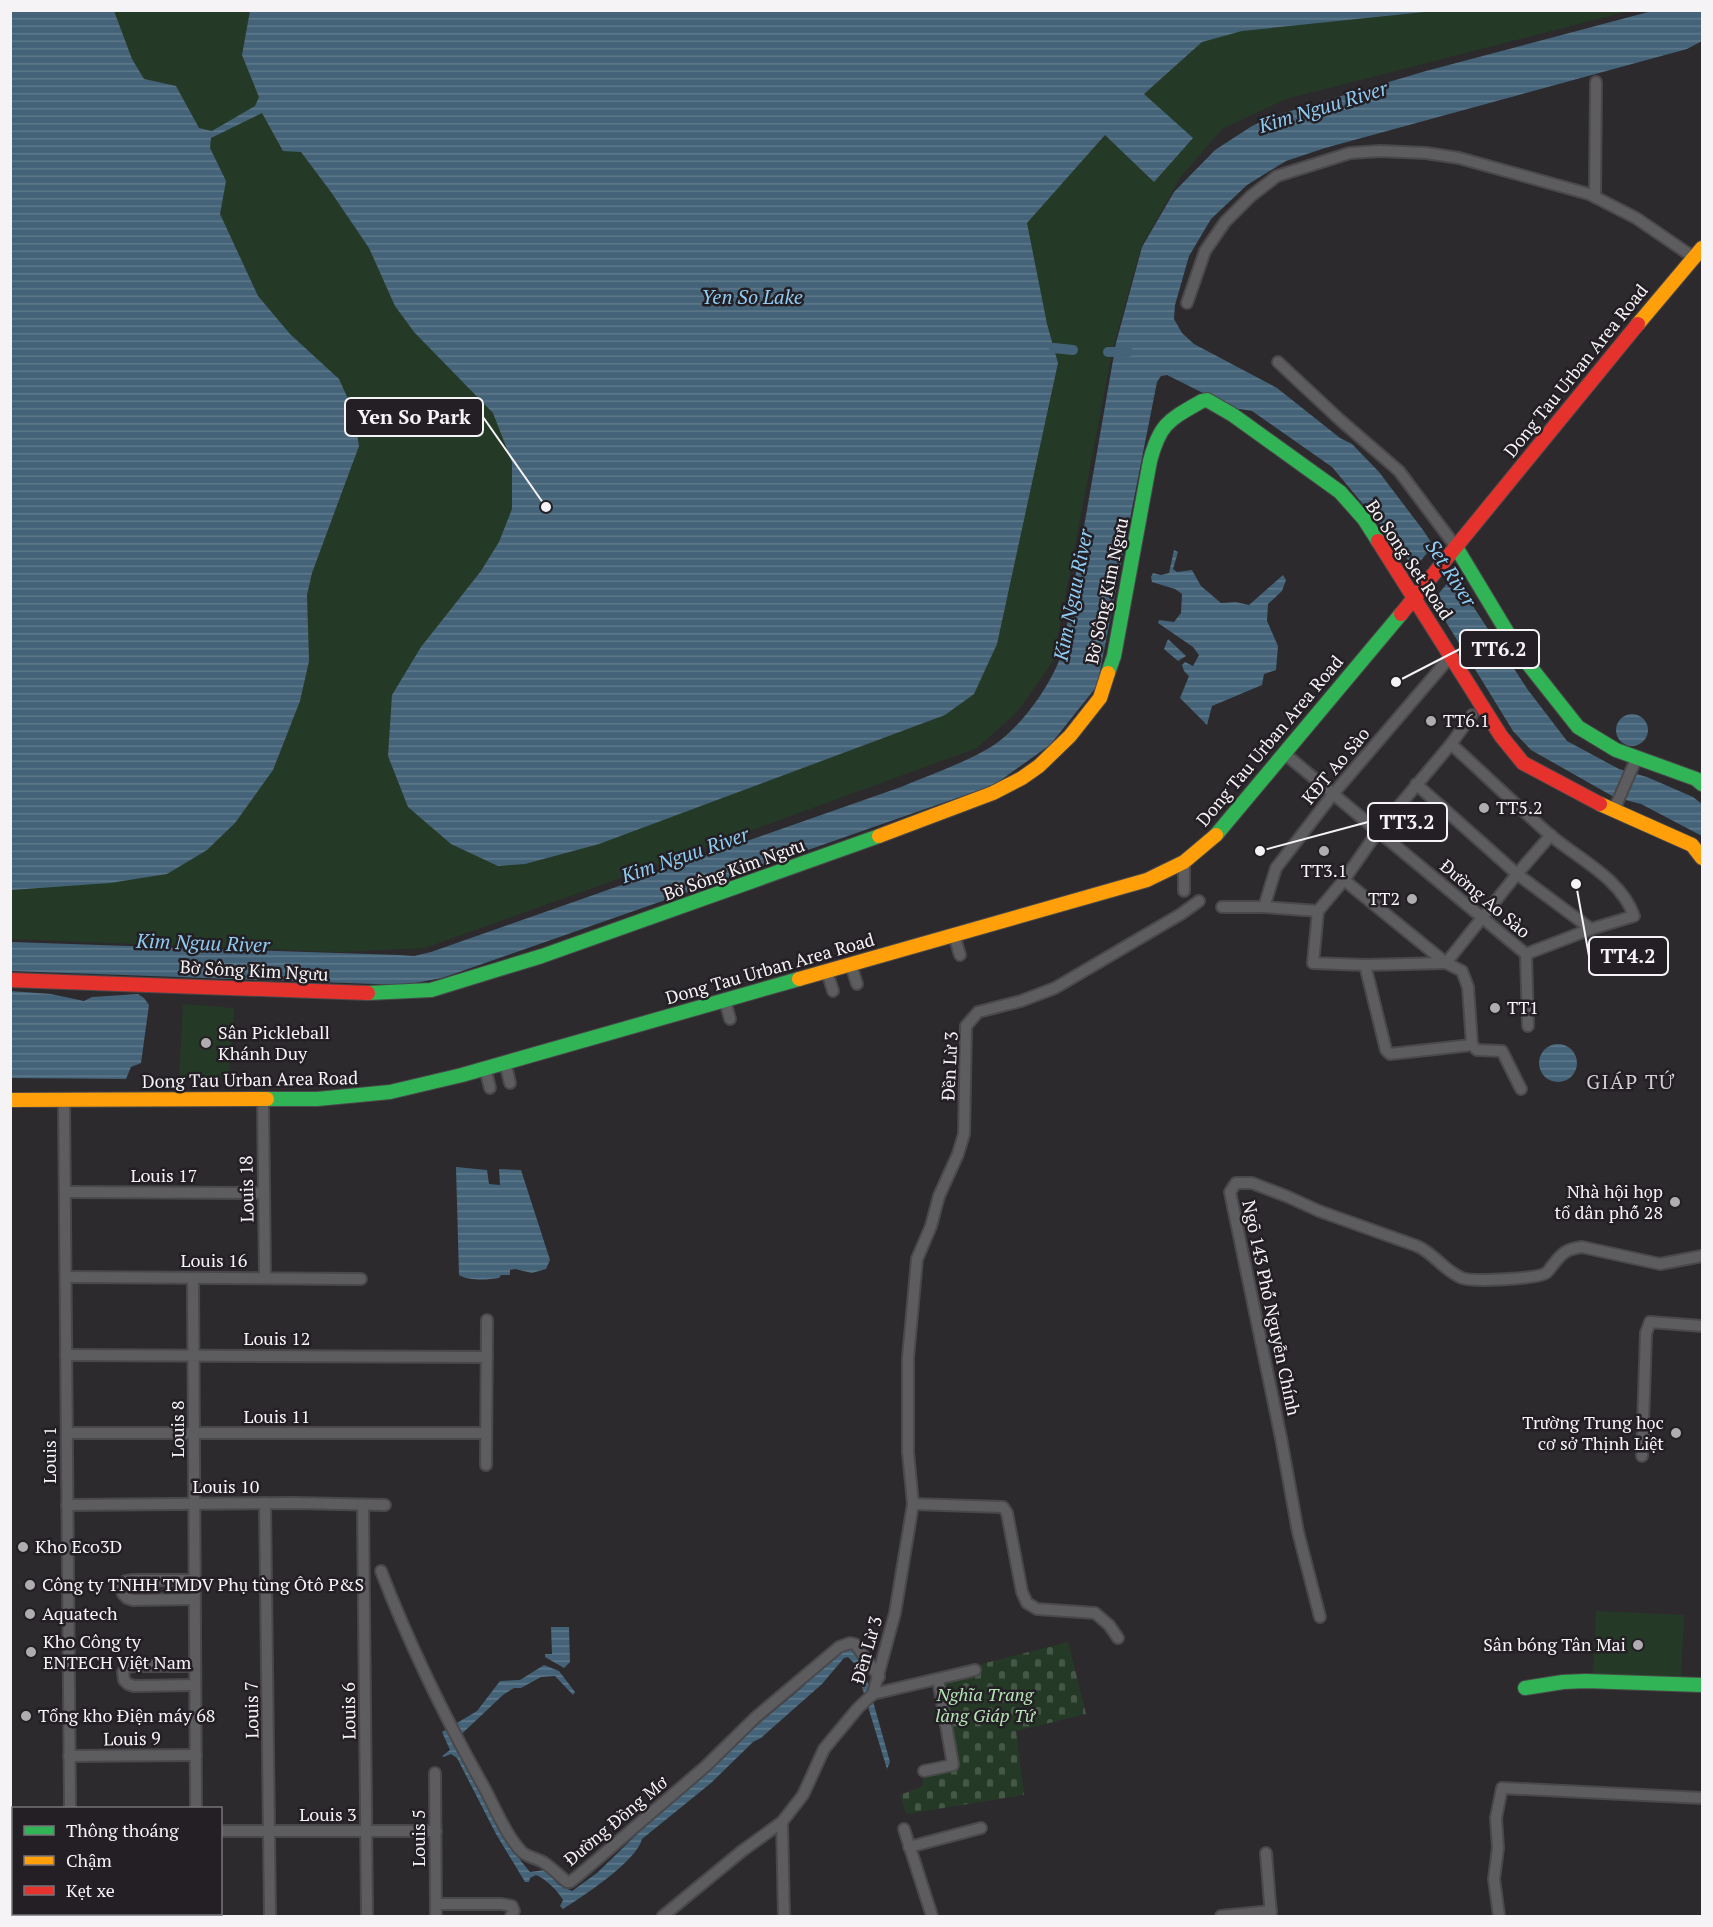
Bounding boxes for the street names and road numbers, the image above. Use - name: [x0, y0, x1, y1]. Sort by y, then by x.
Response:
- street label: Dong Tau Urban Area Road: [1498, 279, 1653, 462]
- street label: Bo Song Set Road: [1361, 495, 1459, 624]
- street label: Bờ Sông Kim Ngưu: [1079, 516, 1133, 666]
- street label: Dong Tau Urban Area Road: [1191, 650, 1348, 831]
- street label: KĐT Ao Sào: [1296, 722, 1375, 809]
- street label: Bờ Sông Kim Ngưu: [660, 832, 808, 906]
- street label: Đường Ao Sào: [1435, 853, 1536, 943]
- street label: Dong Tau Urban Area Road: [663, 927, 877, 1009]
- street label: Bờ Sông Kim Ngưu: [179, 954, 329, 986]
- street label: Đền Lừ 3: [935, 1031, 963, 1101]
- street label: Dong Tau Urban Area Road: [142, 1065, 358, 1093]
- street label: Louis 18: [233, 1155, 259, 1223]
- street label: Louis 17: [131, 1163, 197, 1187]
- street label: Ngõ 143 Phố Nguyễn Chính: [1237, 1198, 1307, 1418]
- street label: Louis 16: [181, 1248, 248, 1272]
- street label: Louis 12: [244, 1326, 310, 1350]
- street label: Louis 8: [165, 1400, 189, 1458]
- street label: Louis 11: [244, 1404, 310, 1428]
- street label: Louis 1: [37, 1426, 61, 1484]
- street label: Louis 10: [193, 1474, 259, 1498]
- street label: Đền Lừ 3: [845, 1613, 887, 1686]
- street label: Louis 7: [239, 1681, 263, 1739]
- street label: Louis 6: [335, 1682, 360, 1740]
- street label: Louis 9: [103, 1726, 161, 1750]
- street label: Đường Đồng Mơ: [559, 1770, 672, 1871]
- street label: Louis 3: [299, 1802, 357, 1826]
- street label: Louis 5: [406, 1809, 430, 1867]

